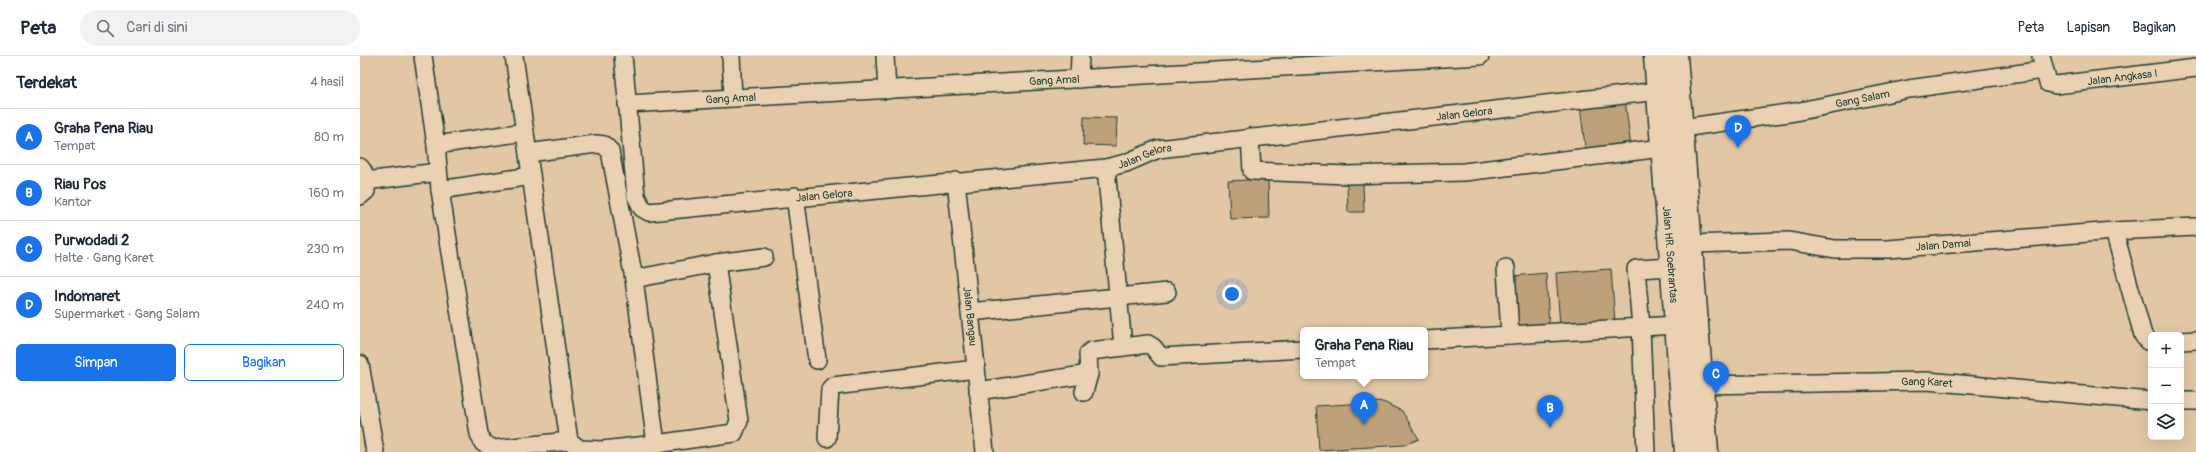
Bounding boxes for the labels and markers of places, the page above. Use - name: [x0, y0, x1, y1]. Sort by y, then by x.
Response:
- pin: D: [1725, 115, 1751, 148]
- pin: C: [1703, 361, 1729, 394]
- pin: A: [1351, 392, 1377, 425]
- pin: B: [1537, 395, 1563, 428]

